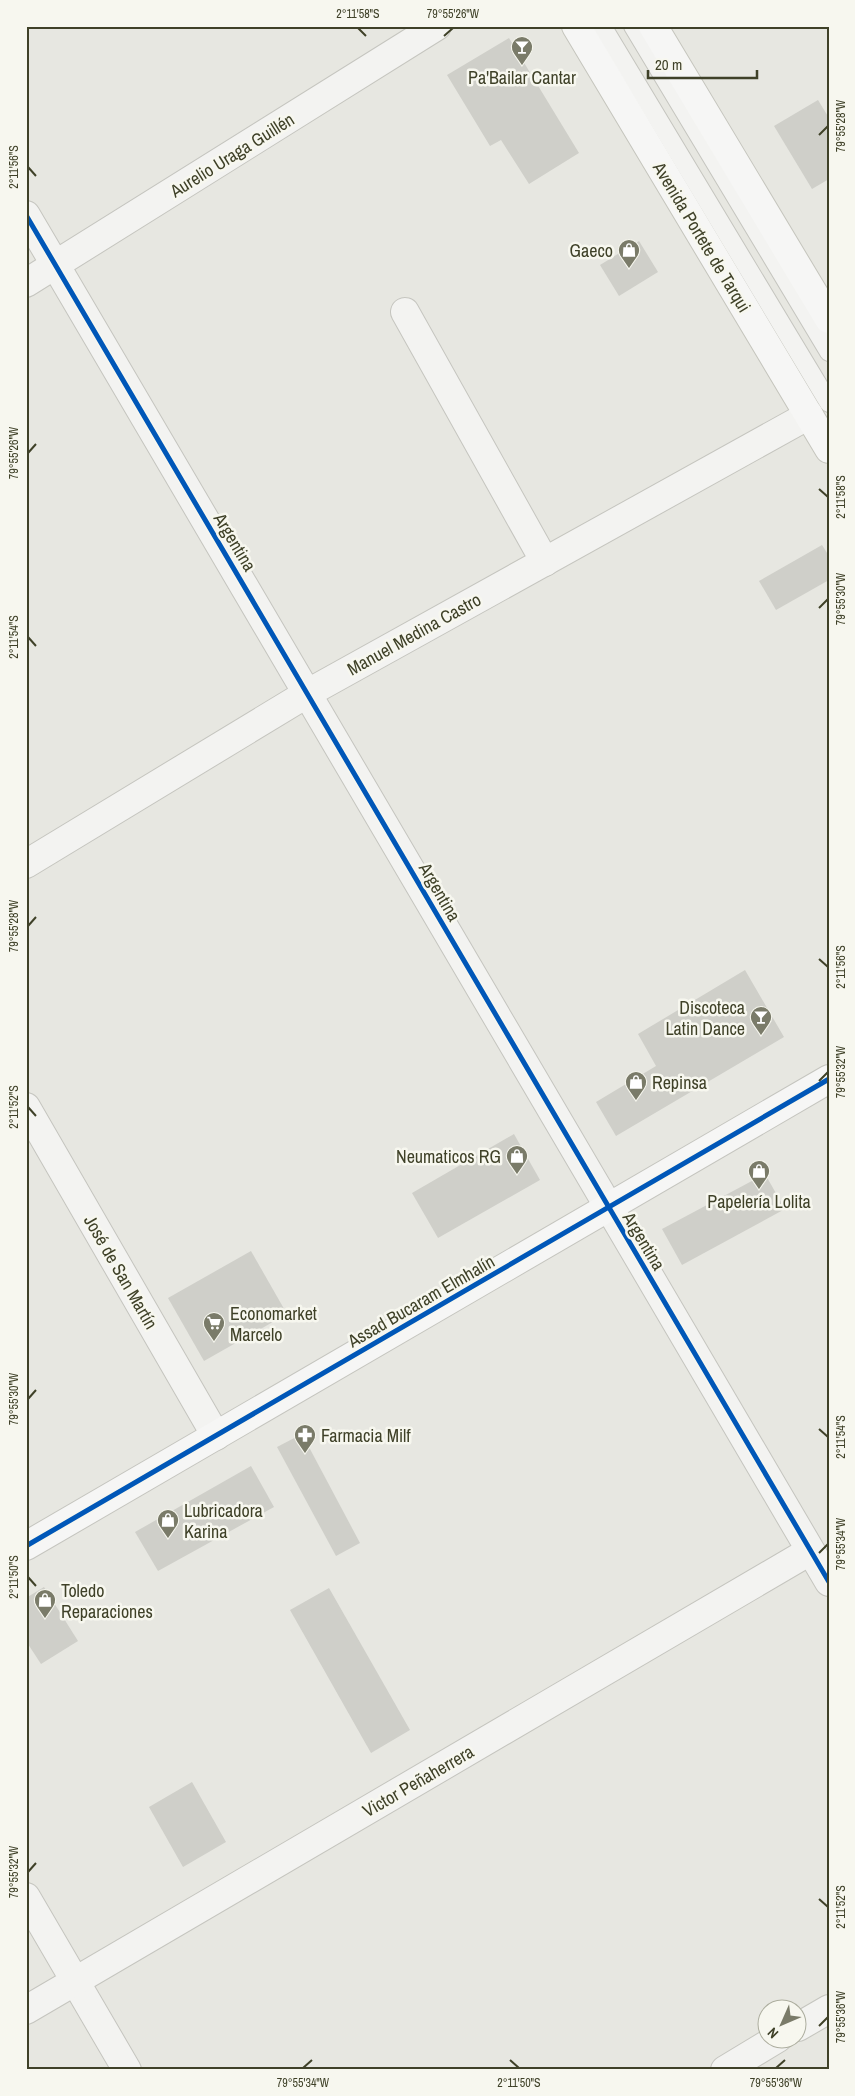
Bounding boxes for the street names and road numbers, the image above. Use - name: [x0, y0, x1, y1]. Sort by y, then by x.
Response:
- street label: Aurelio Uraga Guillén: [164, 107, 299, 204]
- street label: Avenida Portete de Tarqui: [647, 156, 757, 317]
- street label: Argentina: [207, 507, 262, 576]
- street label: Manuel Medina Castro: [343, 587, 485, 681]
- street label: Argentina: [413, 857, 467, 926]
- street label: Argentina: [616, 1206, 671, 1275]
- street label: José de San Martín: [78, 1210, 164, 1334]
- street label: Assad Bucaram Elmhalín: [342, 1249, 499, 1354]
- street label: Victor Peñaherrera: [358, 1739, 478, 1823]

